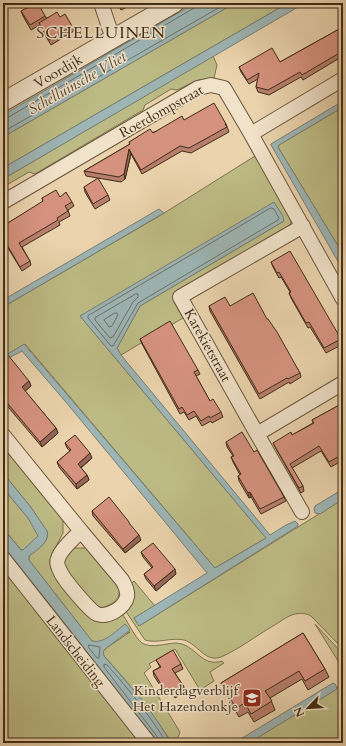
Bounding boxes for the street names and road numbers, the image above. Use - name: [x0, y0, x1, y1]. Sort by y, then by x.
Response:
- street label: Voordijk: [30, 50, 87, 93]
- street label: Roerdompstraat: [116, 80, 207, 142]
- street label: Karekietstraat: [180, 305, 236, 386]
- street label: Landscheiding: [42, 612, 110, 691]

